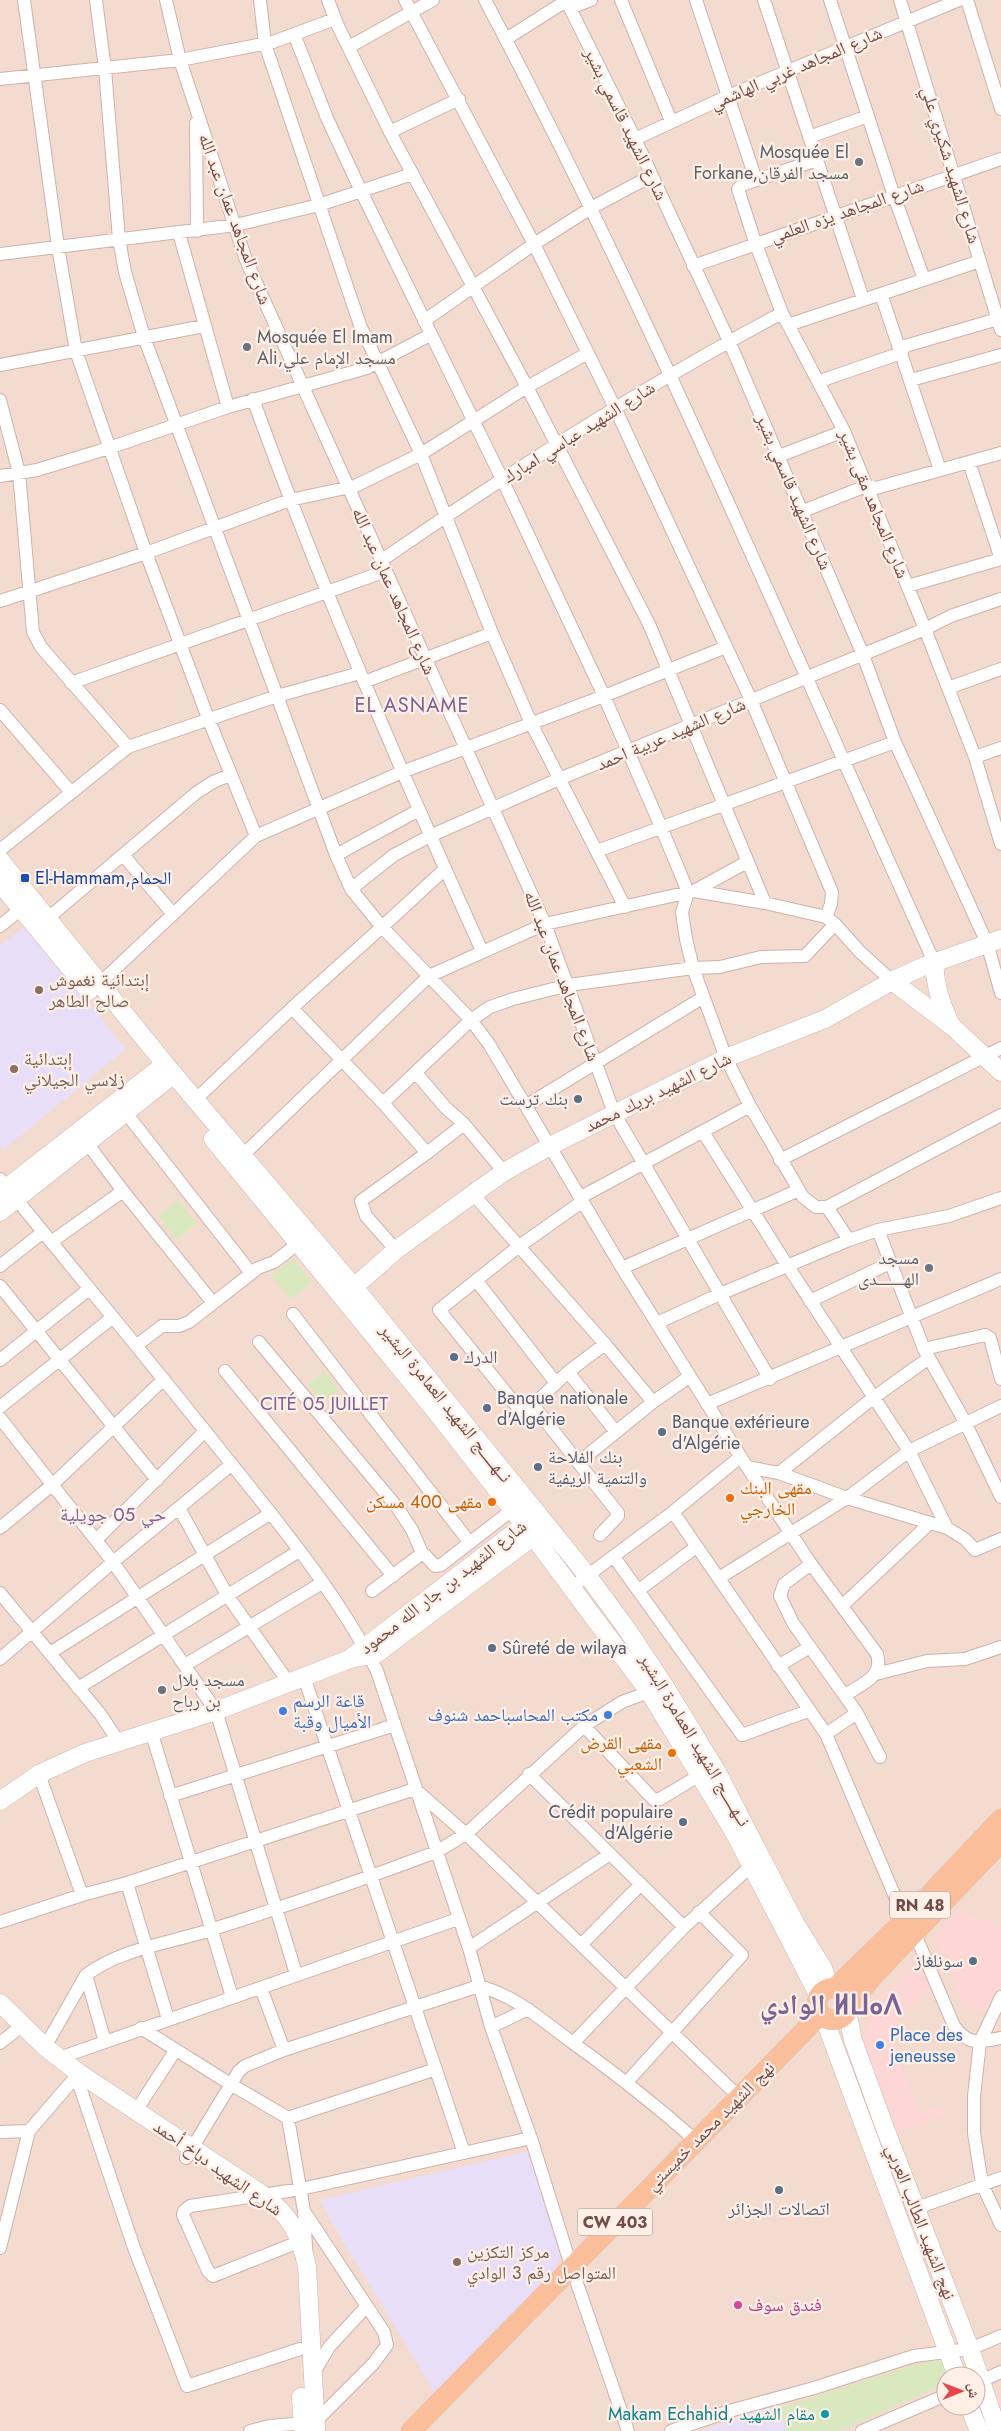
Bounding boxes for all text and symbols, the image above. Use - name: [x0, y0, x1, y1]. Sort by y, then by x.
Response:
- street label: شارع المجاهد غربي الهاشمي: [706, 20, 887, 118]
- street label: شارع الشهيد قاسمي بشير: [576, 42, 674, 205]
- street label: شارع الشهيد شكيري علي: [913, 83, 987, 247]
- street label: شارع المجاهد عمان عبد الله: [192, 130, 278, 308]
- place label: Mosquée El Forkane,مسجد الفرقان: [694, 139, 849, 186]
- marker: Mosquée El Forkane,مسجد الفرقان: [853, 156, 865, 168]
- street label: شارع المجاهد يزه العلمي: [767, 173, 928, 251]
- place label: Mosquée El Imam Ali,مسجد الإمام علي: [257, 324, 396, 373]
- marker: Mosquée El Imam Ali,مسجد الإمام علي: [241, 341, 253, 353]
- street label: شارع الشهيد عباسي امبارك: [498, 375, 661, 491]
- street label: شارع الشهيد قاسمي بشير: [748, 409, 839, 574]
- street label: شارع المجاهد مقى بشير: [832, 425, 916, 582]
- street label: شارع المجاهد عمان عبد الله: [345, 503, 443, 679]
- district label: EL ASNAME: [354, 691, 470, 720]
- street label: شارع الشهيد عربية احمد: [592, 691, 750, 777]
- place label: El-Hammam,الحمام: [35, 865, 172, 891]
- marker: El-Hammam,الحمام: [19, 872, 31, 884]
- street label: شارع المجاهد عمان عبد الله: [517, 887, 607, 1065]
- place label: إبتدائية نغموش صالح الطاهر: [48, 967, 149, 1014]
- marker: إبتدائية نغموش صالح الطاهر: [33, 984, 45, 996]
- street label: شارع الشهيد بريك محمد: [580, 1045, 736, 1139]
- place label: إبتدائية زلاسي الجيلاني: [24, 1046, 125, 1095]
- marker: إبتدائية زلاسي الجيلاني: [8, 1063, 20, 1075]
- place label: بنك ترست: [499, 1086, 568, 1112]
- marker: بنك ترست: [572, 1093, 584, 1105]
- place label: مسجد الهـــــــدى: [858, 1245, 919, 1292]
- marker: مسجد الهـــــــدى: [923, 1262, 935, 1274]
- street label: نــهـــــج الشهيد العمامرة البشير: [373, 1317, 518, 1488]
- place label: الدرك: [464, 1344, 498, 1370]
- marker: الدرك: [448, 1351, 460, 1363]
- place label: Banque nationale d'Algérie: [497, 1385, 628, 1432]
- district label: CITÉ 05 JUILLET: [260, 1390, 388, 1417]
- marker: Banque nationale d'Algérie: [481, 1402, 493, 1414]
- place label: Banque extérieure d'Algérie: [672, 1409, 809, 1456]
- marker: Banque extérieure d'Algérie: [656, 1426, 668, 1438]
- place label: بنك الفلاحة والتنمية الريفية: [548, 1444, 647, 1491]
- marker: بنك الفلاحة والتنمية الريفية: [532, 1461, 544, 1473]
- place label: مقهى البنك الخارجي: [740, 1475, 812, 1524]
- place label: مقهى 400 مسكن: [366, 1489, 482, 1515]
- marker: مقهى البنك الخارجي: [724, 1492, 736, 1504]
- marker: مقهى 400 مسكن: [486, 1496, 498, 1508]
- district label: حي 05 جويلية: [60, 1501, 166, 1529]
- street label: شارع الشهيد بن جار الله محمود: [354, 1513, 532, 1661]
- place label: Sûreté de wilaya: [502, 1635, 627, 1661]
- marker: Sûreté de wilaya: [486, 1642, 498, 1654]
- street label: نــهـــــج الشهيد العمامرة البشير: [632, 1648, 757, 1831]
- place label: مسجد بلال بن رباح: [172, 1667, 245, 1714]
- marker: مسجد بلال بن رباح: [156, 1684, 168, 1696]
- place label: قاعة الرسم الأميال وقبة: [293, 1688, 371, 1735]
- place label: مكتب المحاسباحمد شنوف: [428, 1702, 598, 1728]
- marker: قاعة الرسم الأميال وقبة: [277, 1705, 289, 1717]
- marker: مكتب المحاسباحمد شنوف: [602, 1709, 614, 1721]
- place label: مقهى القرض الشعبي: [580, 1730, 662, 1779]
- marker: مقهى القرض الشعبي: [666, 1747, 678, 1759]
- place label: Crédit populaire d'Algérie: [548, 1799, 673, 1846]
- marker: Crédit populaire d'Algérie: [677, 1816, 689, 1828]
- road number: RN 48: [890, 1892, 950, 1918]
- place label: سونلغاز: [913, 1948, 963, 1974]
- marker: سونلغاز: [967, 1955, 979, 1967]
- district label: الوادي ⵍⵡⴰⴷ: [760, 1984, 902, 2026]
- place label: Place des jeneusse: [888, 2022, 963, 2069]
- marker: Place des jeneusse: [874, 2039, 886, 2051]
- street label: نهج الشهيد محمد خميستي: [639, 2055, 782, 2198]
- street label: شارع الشهيد دباخ أحمد: [148, 2114, 288, 2222]
- street label: نهج الشهيد الطالب العربي: [878, 2141, 963, 2304]
- marker: اتصالات الجزائر: [773, 2184, 785, 2196]
- place label: اتصالات الجزائر: [727, 2196, 830, 2222]
- road number: CW 403: [578, 2208, 652, 2236]
- place label: مركز التكزين المتواصل رقم 3 الوادي: [467, 2239, 616, 2288]
- marker: مركز التكزين المتواصل رقم 3 الوادي: [451, 2256, 463, 2268]
- place label: فندق سوف: [748, 2292, 822, 2318]
- marker: فندق سوف: [732, 2299, 744, 2311]
- north arrow: [936, 2366, 986, 2416]
- text: ش: [964, 2383, 984, 2399]
- place label: Makam Echahid, مقام الشهيد: [608, 2401, 815, 2427]
- marker: Makam Echahid, مقام الشهيد: [819, 2408, 831, 2420]

